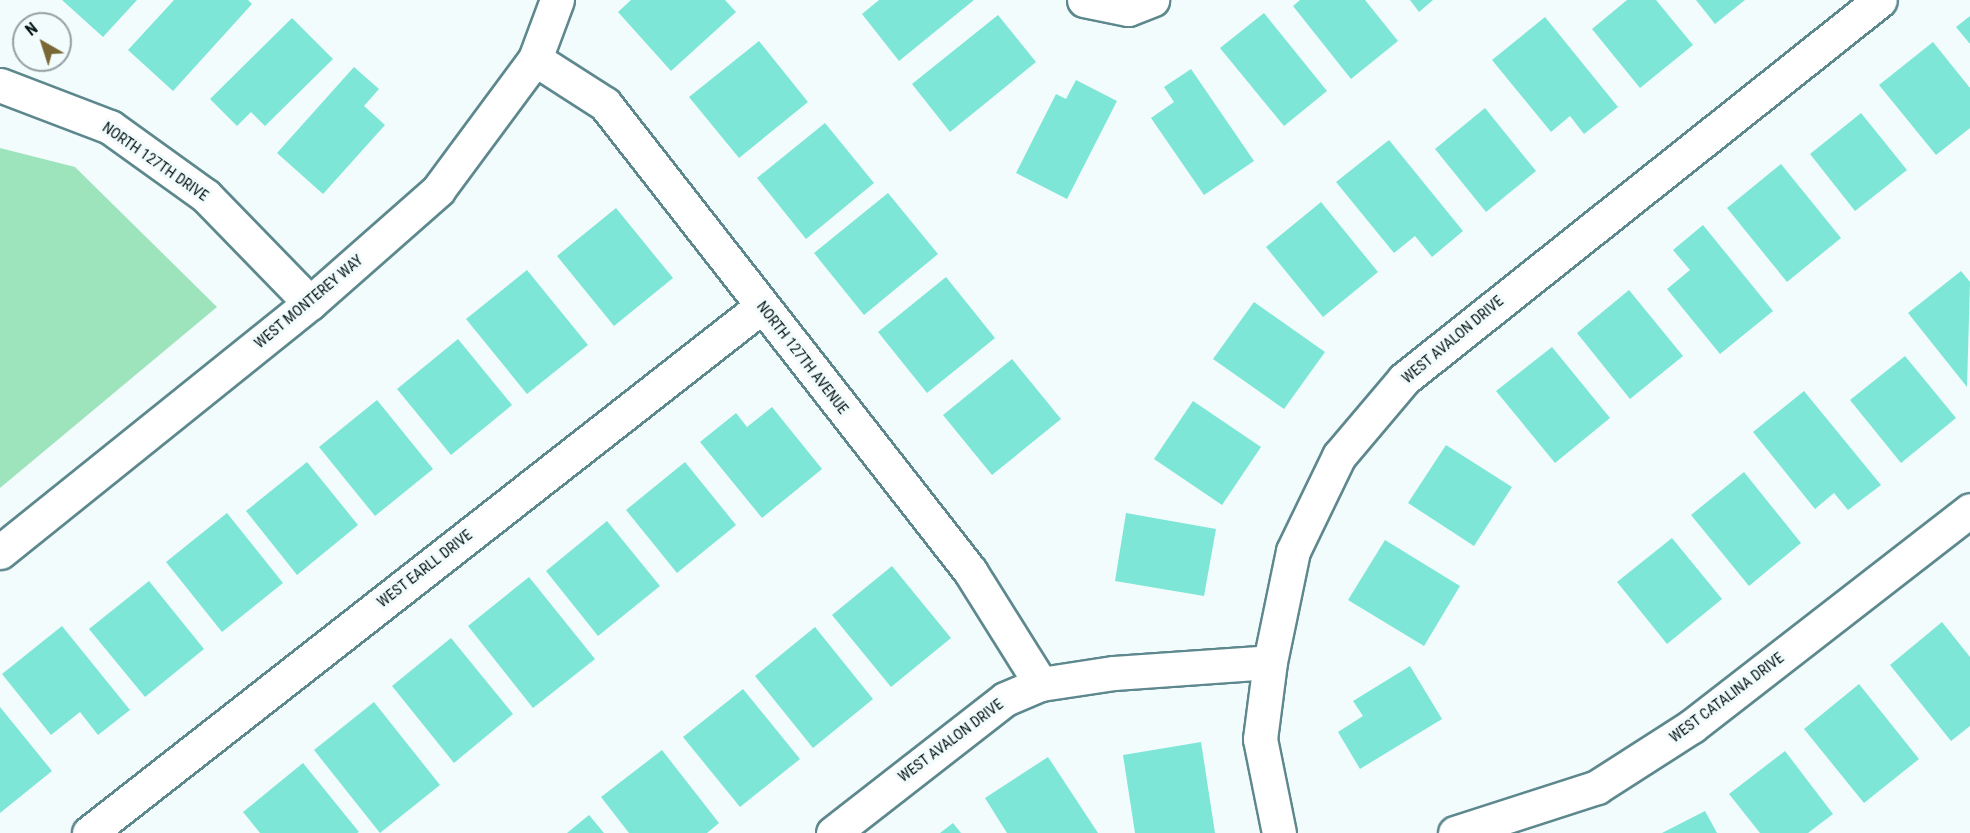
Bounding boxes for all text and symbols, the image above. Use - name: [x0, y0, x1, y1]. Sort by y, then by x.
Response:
- north arrow: [12, 12, 72, 72]
- text: N: [22, 19, 41, 40]
- street label: NORTH 127TH DRIVE: [99, 119, 211, 205]
- street label: WEST MONTEREY WAY: [251, 251, 367, 353]
- street label: WEST AVALON DRIVE: [1399, 292, 1507, 388]
- street label: NORTH 127TH AVENUE: [752, 298, 852, 418]
- street label: WEST EARLL DRIVE: [374, 526, 476, 612]
- street label: WEST CATALINA DRIVE: [1666, 649, 1788, 747]
- street label: WEST AVALON DRIVE: [895, 696, 1007, 786]

